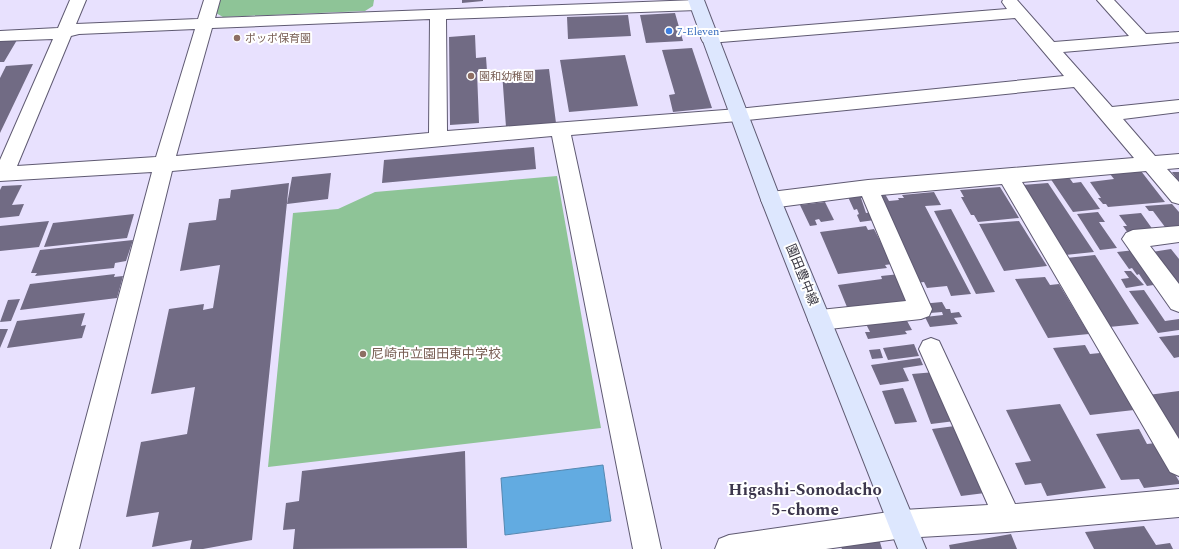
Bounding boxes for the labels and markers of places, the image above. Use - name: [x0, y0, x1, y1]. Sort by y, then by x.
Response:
- place label: 7-Eleven: [677, 23, 719, 40]
- marker: 7-Eleven: [664, 26, 674, 36]
- place label: ポッポ保育園: [245, 30, 311, 47]
- marker: ポッポ保育園: [232, 33, 242, 43]
- place label: 園和幼稚園: [479, 68, 534, 85]
- marker: 園和幼稚園: [466, 71, 476, 81]
- place label: 尼崎市立園田東中学校: [371, 344, 501, 364]
- marker: 尼崎市立園田東中学校: [358, 349, 368, 359]

